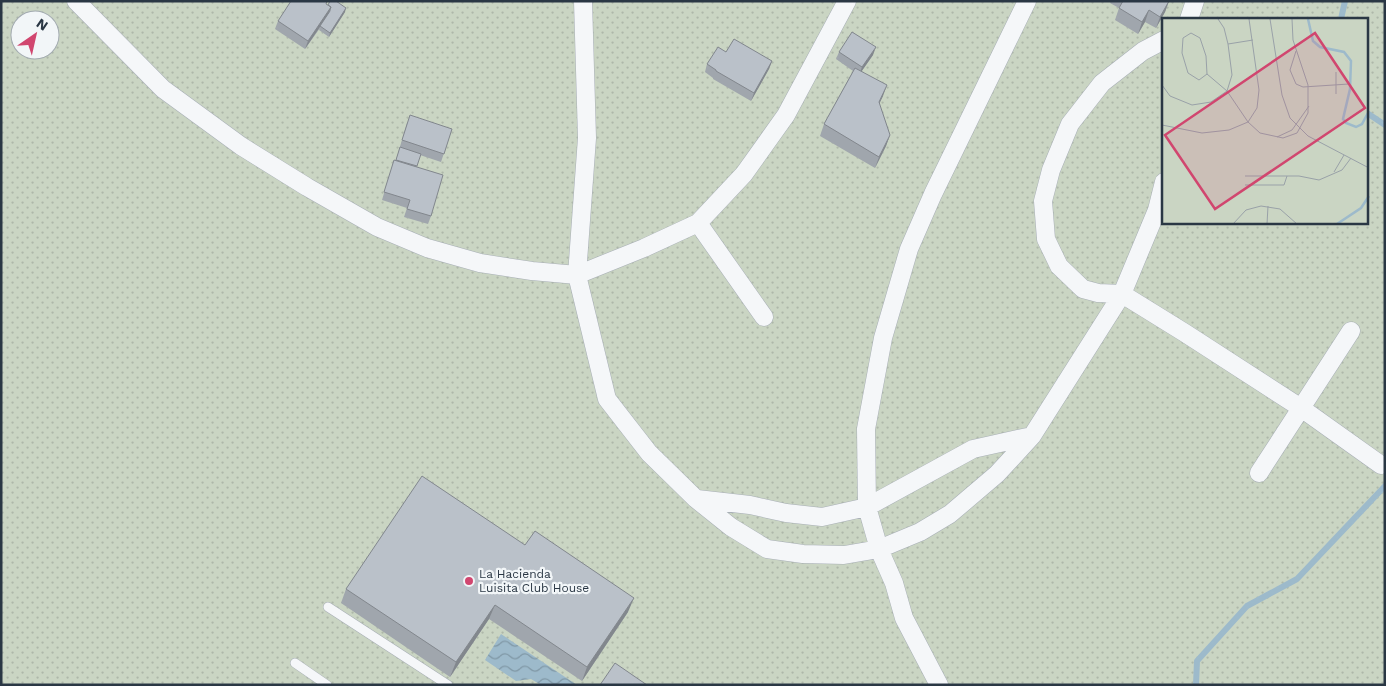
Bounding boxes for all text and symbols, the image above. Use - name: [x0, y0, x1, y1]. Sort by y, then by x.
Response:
- north arrow: [10, 10, 60, 60]
- text: N: [33, 15, 51, 34]
- inset map: [1162, 18, 1368, 224]
- place label: La Hacienda Luisita Club House: [479, 567, 589, 595]
- marker: La Hacienda Luisita Club House: [463, 575, 475, 587]

